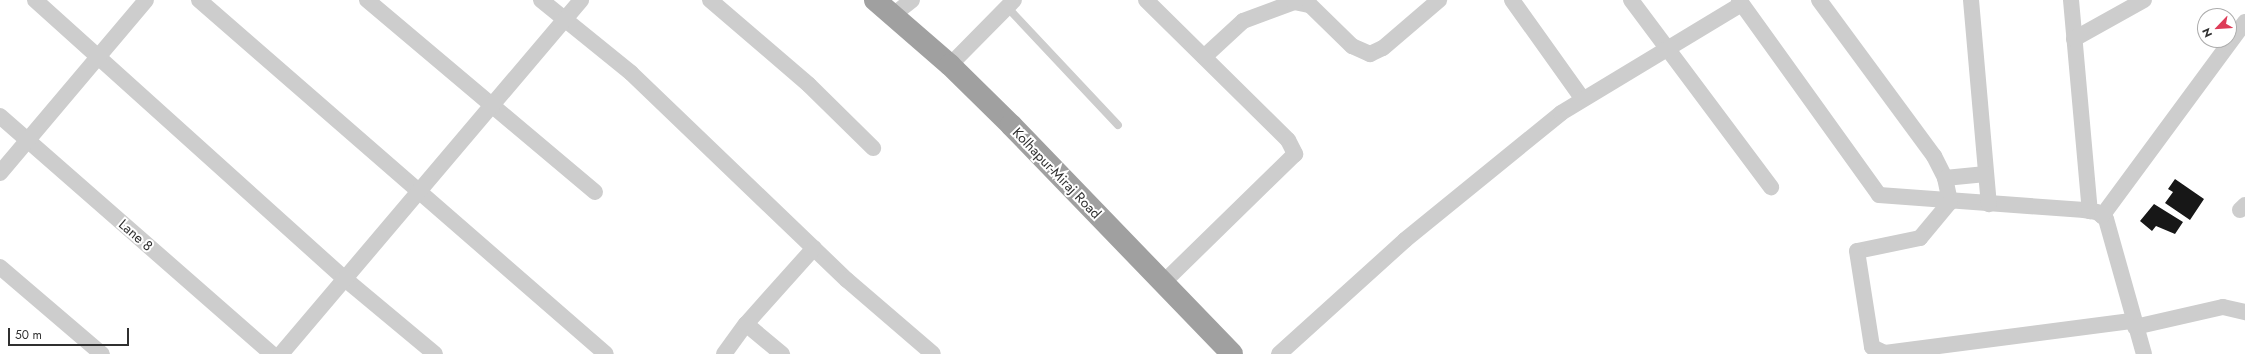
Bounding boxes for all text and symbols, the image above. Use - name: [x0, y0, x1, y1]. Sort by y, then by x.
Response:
- north arrow: [2197, 8, 2237, 48]
- text: N: [2198, 25, 2216, 40]
- street label: Kolhapur-Miraj Road: [1009, 124, 1105, 222]
- street label: Lane 8: [116, 216, 156, 254]
- scale bar: [10, 320, 131, 346]
- text: 50 m: [15, 326, 42, 344]

